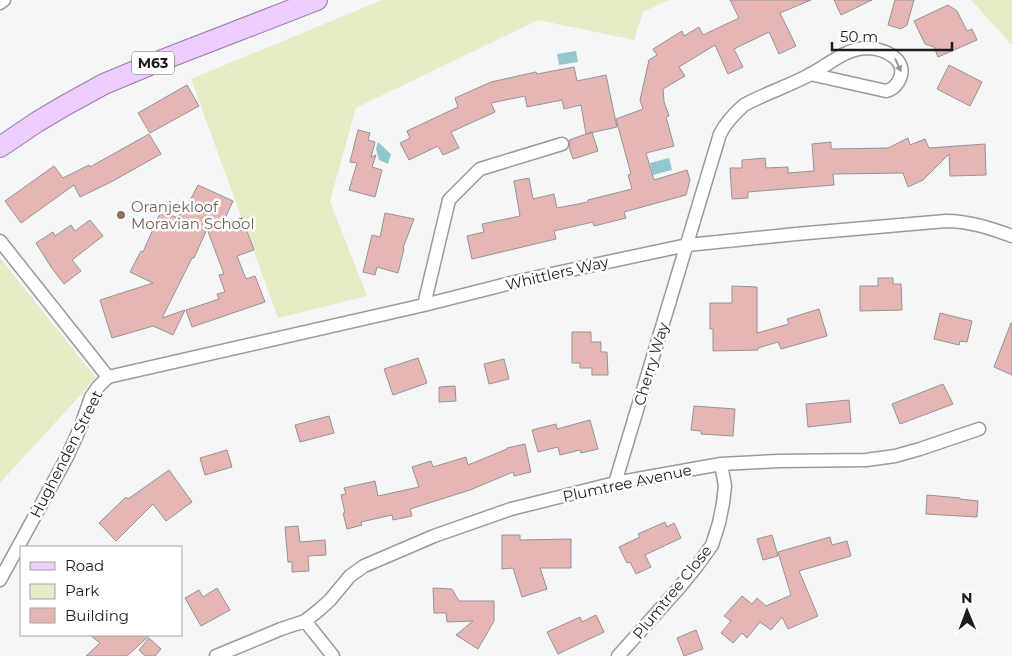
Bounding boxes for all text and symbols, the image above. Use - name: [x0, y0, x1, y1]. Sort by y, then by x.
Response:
- scale bar: [832, 20, 952, 52]
- text: 50 m: [840, 27, 878, 46]
- road number: M63: [132, 52, 174, 74]
- one-way arrow: [894, 58, 902, 72]
- place label: Oranjekloof Moravian School: [131, 197, 254, 233]
- marker: Oranjekloof Moravian School: [115, 209, 127, 221]
- street label: Whittlers Way: [504, 252, 611, 294]
- street label: Cherry Way: [629, 319, 673, 408]
- street label: Hughenden Street: [26, 387, 106, 521]
- street label: Plumtree Avenue: [561, 460, 693, 506]
- street label: Plumtree Close: [628, 541, 716, 643]
- legend: [20, 546, 182, 636]
- text: Road: [65, 556, 104, 575]
- text: Park: [65, 581, 99, 600]
- north arrow: [942, 586, 992, 636]
- text: N: [961, 589, 973, 607]
- text: Building: [65, 606, 129, 625]

